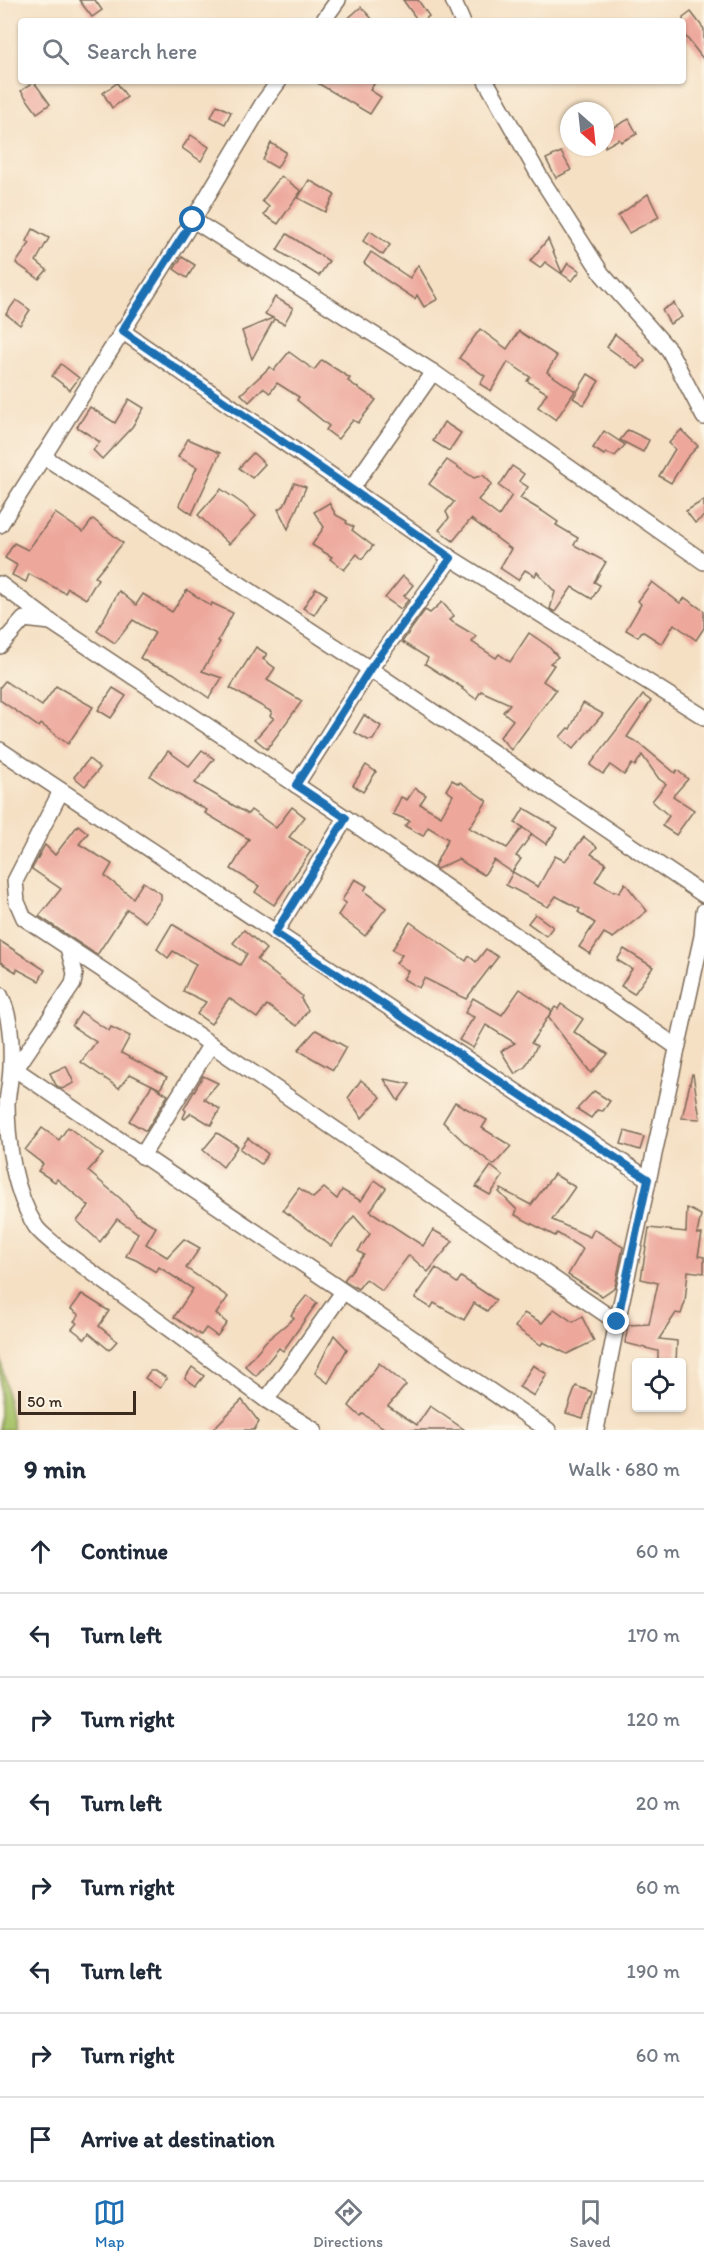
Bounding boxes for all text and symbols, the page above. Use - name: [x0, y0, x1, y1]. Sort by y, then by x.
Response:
- search box: [18, 18, 686, 84]
- icon: search: [39, 35, 72, 68]
- text: Search here: [87, 38, 197, 65]
- north arrow: [560, 102, 614, 156]
- route start: [179, 206, 205, 232]
- route end: [603, 1308, 629, 1334]
- map controls: [632, 1358, 686, 1412]
- button: locate: [632, 1358, 686, 1412]
- scale bar: [18, 1388, 136, 1416]
- text: 50 m: [27, 1392, 62, 1411]
- text: 9 min: [24, 1453, 86, 1485]
- text: Walk · 680 m: [568, 1457, 680, 1481]
- icon: ahead: [24, 1535, 57, 1568]
- text: Continue: [81, 1538, 168, 1565]
- text: 60 m: [636, 1539, 680, 1563]
- icon: left: [24, 1619, 57, 1652]
- text: Turn left: [81, 1622, 162, 1649]
- text: 170 m: [627, 1623, 680, 1647]
- icon: right: [24, 1703, 57, 1736]
- text: Turn right: [81, 1706, 175, 1733]
- text: 120 m: [627, 1707, 680, 1731]
- icon: left: [24, 1787, 57, 1820]
- text: Turn left: [81, 1790, 162, 1817]
- text: 20 m: [636, 1791, 680, 1815]
- icon: right: [24, 1871, 57, 1904]
- text: Turn right: [81, 1874, 175, 1901]
- text: 60 m: [636, 1875, 680, 1899]
- icon: left: [24, 1955, 57, 1988]
- text: Turn left: [81, 1958, 162, 1985]
- text: 190 m: [627, 1959, 680, 1983]
- icon: right: [24, 2039, 57, 2072]
- text: Turn right: [81, 2042, 175, 2069]
- text: 60 m: [636, 2043, 680, 2067]
- icon: arrive: [24, 2123, 57, 2156]
- text: Arrive at destination: [81, 2126, 275, 2153]
- tab: Map: [93, 2196, 126, 2251]
- tab: Directions: [313, 2196, 383, 2251]
- tab: Saved: [570, 2196, 611, 2251]

